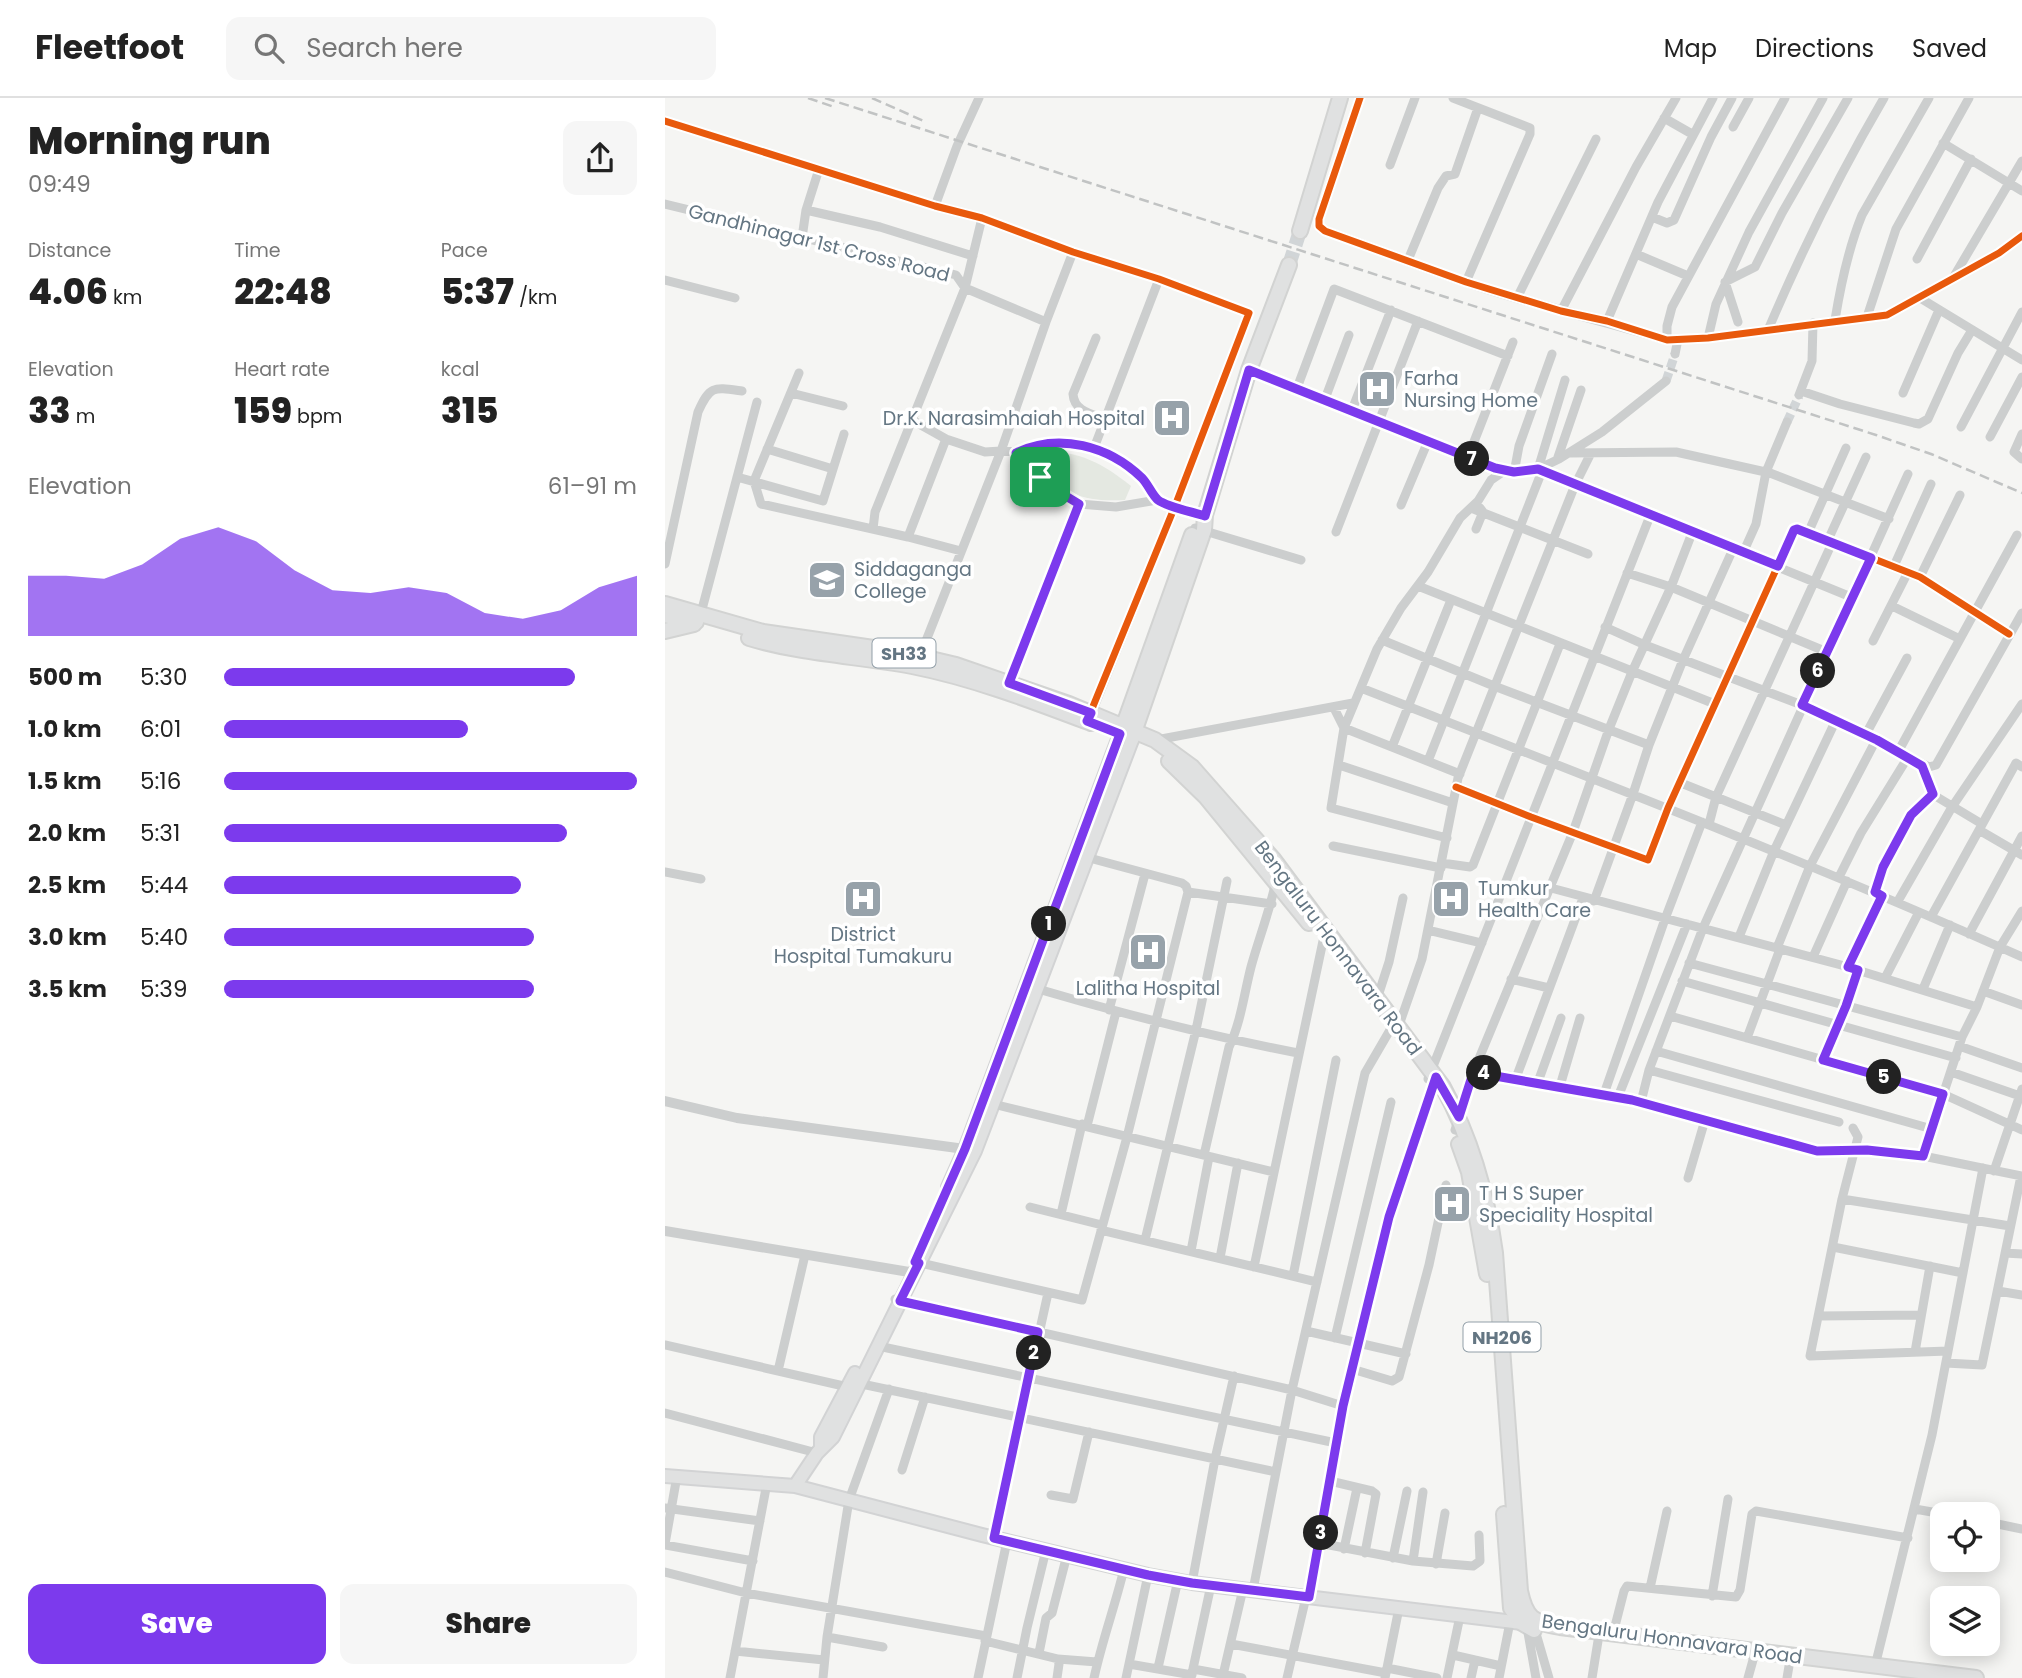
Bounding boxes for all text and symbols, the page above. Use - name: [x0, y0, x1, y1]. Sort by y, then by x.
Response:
- search box: [226, 17, 716, 80]
- text: Fleetfoot: [35, 24, 184, 71]
- icon: search: [250, 29, 288, 67]
- text: Search here: [306, 30, 463, 66]
- text: Map: [1664, 32, 1717, 65]
- text: Directions: [1755, 32, 1874, 65]
- text: Saved: [1912, 32, 1987, 65]
- text: Morning run: [28, 114, 271, 167]
- button: share: [563, 121, 637, 195]
- text: 09:49: [28, 168, 91, 200]
- street label: Gandhinagar 1st Cross Road: [685, 197, 953, 289]
- text: Distance: [28, 237, 111, 264]
- text: Time: [234, 237, 281, 264]
- text: Pace: [441, 237, 488, 264]
- text: 4.06: [28, 267, 108, 316]
- text: 22:48: [234, 267, 332, 316]
- text: 5:37: [441, 267, 514, 316]
- text: km: [108, 284, 142, 311]
- text: /km: [514, 284, 557, 311]
- text: Elevation: [28, 356, 114, 383]
- text: Heart rate: [234, 356, 330, 383]
- text: kcal: [441, 356, 480, 383]
- place label: Farha Nursing Home: [1404, 365, 1538, 414]
- hospital icon: Farha Nursing Home: [1356, 368, 1398, 410]
- text: 33: [28, 386, 71, 435]
- text: 159: [234, 386, 292, 435]
- text: 315: [441, 386, 498, 435]
- hospital icon: Dr.K. Narasimhaiah Hospital: [1151, 397, 1193, 439]
- text: m: [71, 403, 95, 430]
- text: bpm: [292, 403, 342, 430]
- place label: Dr.K. Narasimhaiah Hospital: [883, 405, 1145, 432]
- pin: 7: [1455, 442, 1489, 476]
- text: 7: [1466, 445, 1477, 472]
- pin: [1010, 447, 1070, 507]
- icon: arrive: [1021, 458, 1059, 496]
- text: Elevation: [28, 470, 132, 502]
- text: 61–91 m: [548, 470, 637, 502]
- place label: Siddaganga College: [854, 556, 972, 605]
- school or university icon: Siddaganga College: [806, 559, 848, 601]
- road number: SH33: [873, 638, 935, 668]
- pin: 6: [1801, 654, 1835, 688]
- text: 6: [1811, 657, 1824, 684]
- text: 500 m: [28, 661, 102, 693]
- text: 5:30: [140, 661, 187, 693]
- text: 1.0 km: [28, 713, 102, 745]
- text: 6:01: [140, 713, 181, 745]
- text: 1.5 km: [28, 765, 102, 797]
- text: 5:16: [140, 765, 181, 797]
- text: 2.0 km: [28, 817, 106, 849]
- text: 5:31: [140, 817, 180, 849]
- street label: Bengaluru Honnavara Road: [1248, 835, 1428, 1061]
- text: 2.5 km: [28, 869, 106, 901]
- text: 5:44: [140, 869, 188, 901]
- place label: Tumkur Health Care: [1478, 875, 1591, 924]
- hospital icon: District Hospital Tumakuru: [842, 878, 884, 920]
- hospital icon: Tumkur Health Care: [1430, 878, 1472, 920]
- pin: 1: [1031, 906, 1067, 942]
- text: 1: [1045, 910, 1052, 937]
- text: 3.0 km: [28, 921, 107, 953]
- text: 5:40: [140, 921, 188, 953]
- place label: District Hospital Tumakuru: [774, 921, 952, 970]
- hospital icon: Lalitha Hospital: [1127, 931, 1169, 973]
- text: 3.5 km: [28, 973, 107, 1005]
- text: 5:39: [140, 973, 187, 1005]
- place label: Lalitha Hospital: [1076, 975, 1220, 1002]
- pin: 4: [1467, 1056, 1501, 1090]
- text: 4: [1477, 1059, 1490, 1086]
- pin: 5: [1867, 1060, 1901, 1094]
- text: 5: [1877, 1063, 1890, 1090]
- place label: T H S Super Speciality Hospital: [1479, 1180, 1653, 1229]
- hospital icon: T H S Super Speciality Hospital: [1431, 1183, 1473, 1225]
- road number: NH206: [1463, 1322, 1541, 1352]
- pin: 2: [1017, 1336, 1051, 1370]
- text: 2: [1028, 1339, 1039, 1366]
- map controls: [1930, 1502, 2000, 1656]
- button: locate: [1930, 1502, 2000, 1572]
- pin: 3: [1303, 1516, 1339, 1550]
- text: 3: [1315, 1519, 1326, 1546]
- button: Save: [28, 1584, 326, 1664]
- button: Share: [340, 1584, 637, 1664]
- button: layers: [1930, 1586, 2000, 1656]
- street label: Bengaluru Honnavara Road: [1540, 1607, 1804, 1671]

